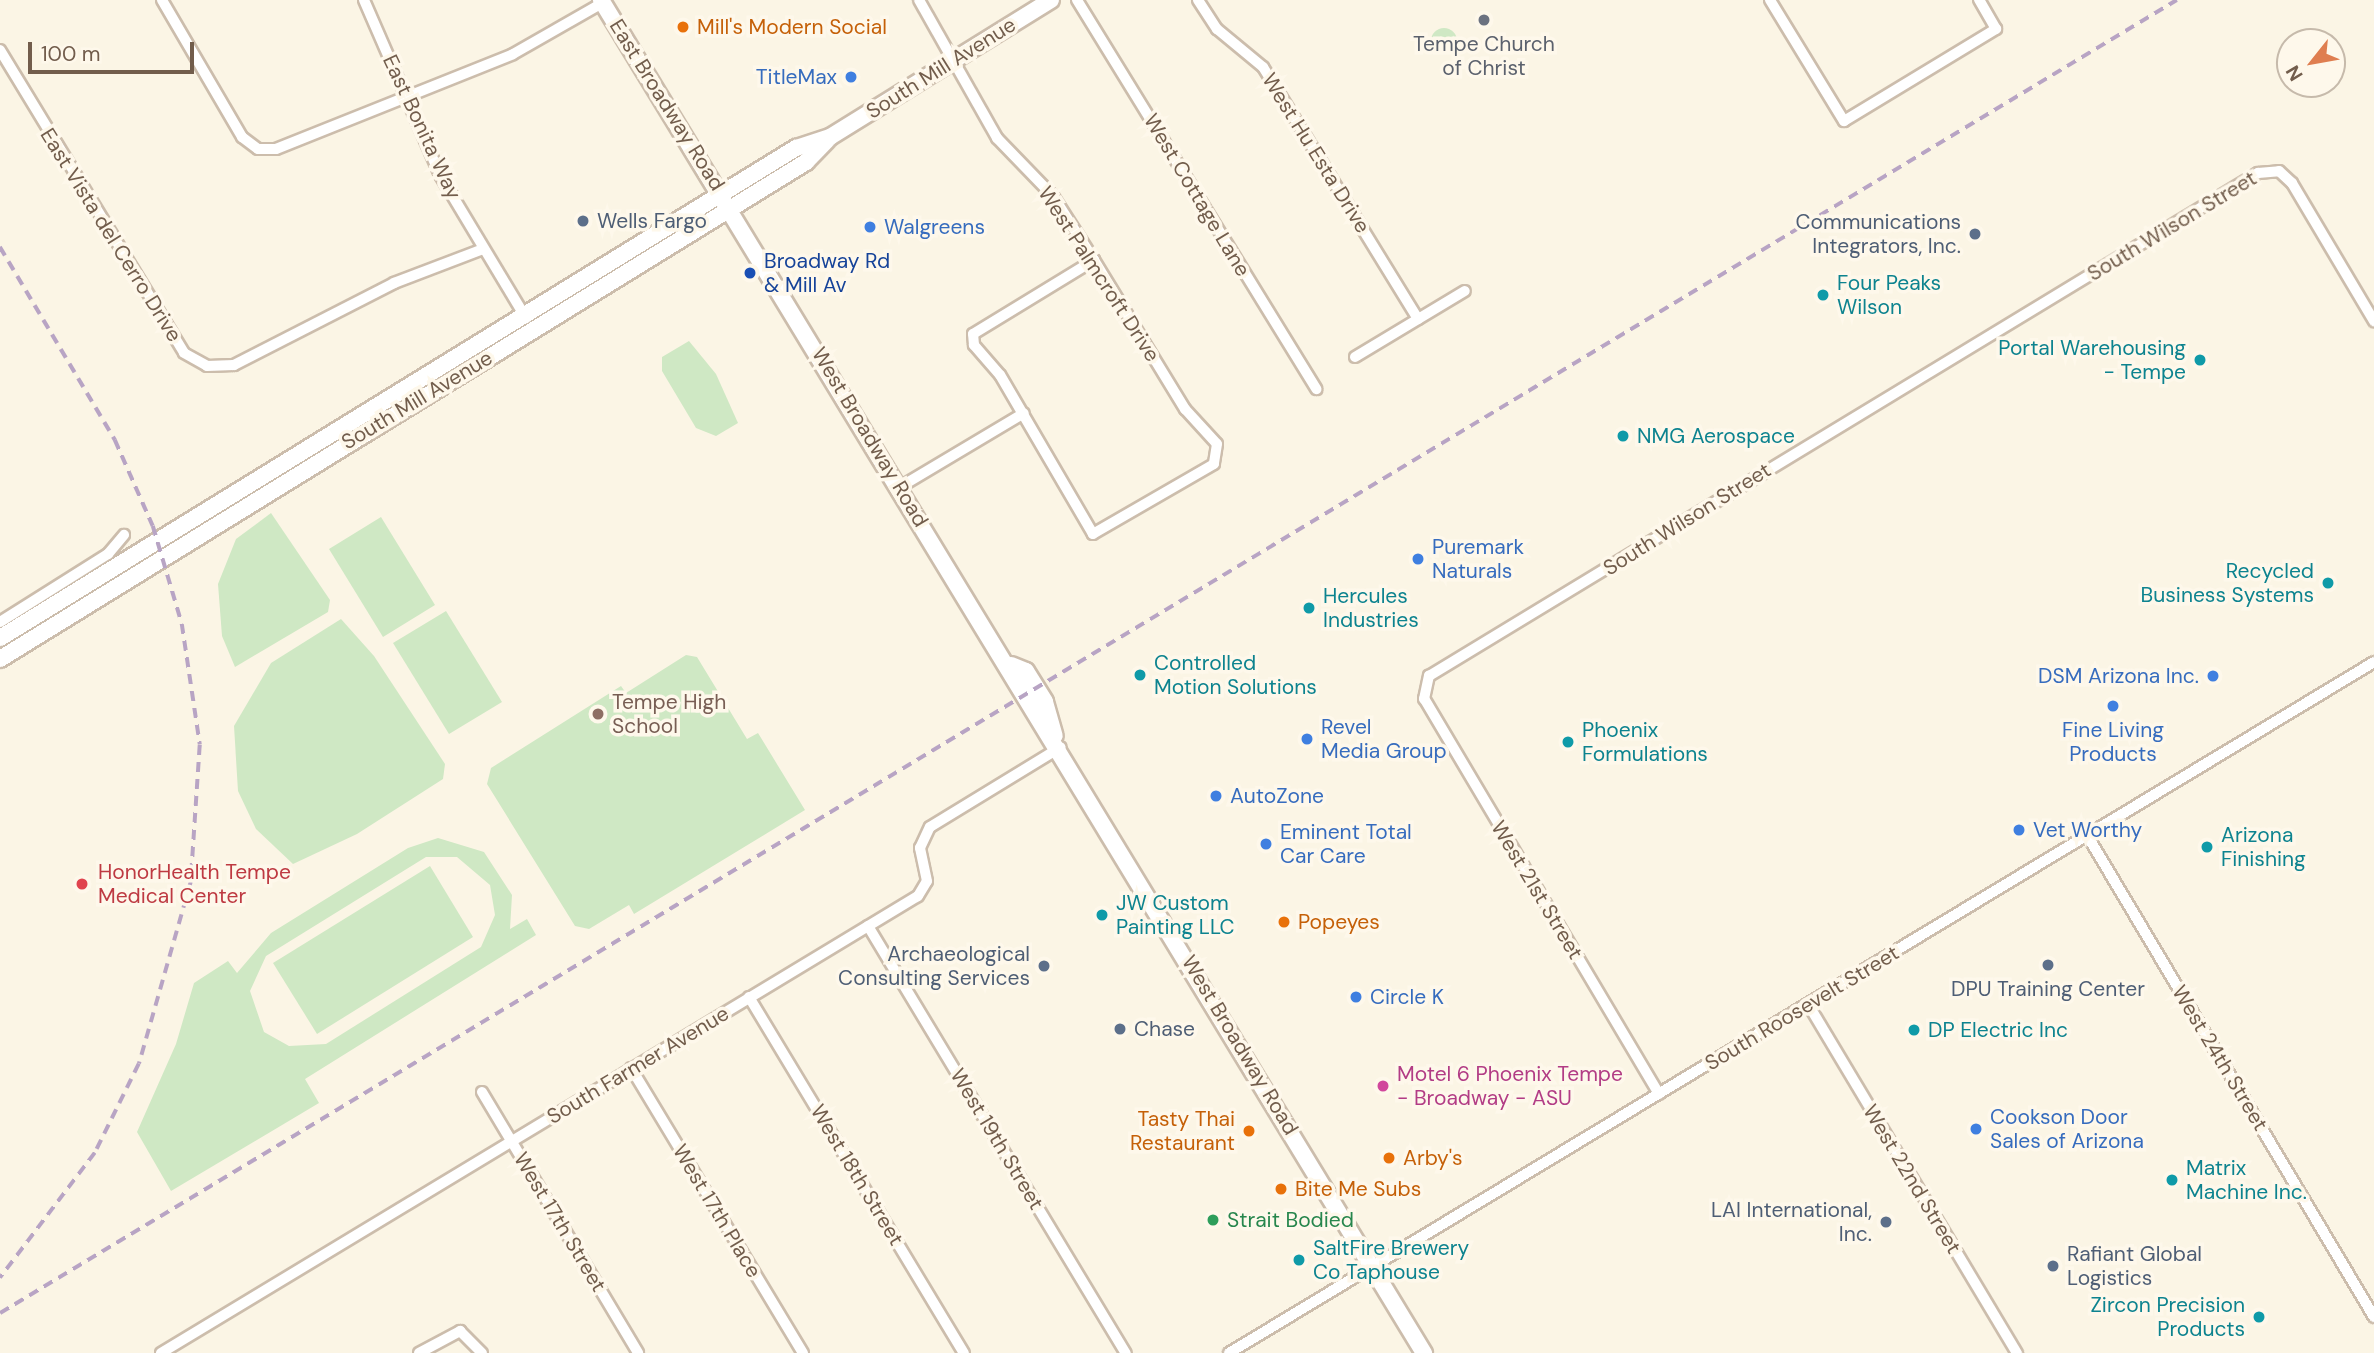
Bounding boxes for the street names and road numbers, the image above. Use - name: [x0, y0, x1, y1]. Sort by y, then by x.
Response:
- street label: South Mill Avenue: [862, 12, 1020, 124]
- street label: East Broadway Road: [604, 15, 730, 195]
- street label: East Bonita Way: [377, 51, 467, 203]
- street label: West Hu Esta Drive: [1257, 68, 1375, 238]
- street label: West Cottage Lane: [1138, 109, 1256, 281]
- street label: East Vista del Cerro Drive: [35, 124, 187, 346]
- street label: South Wilson Street: [2083, 166, 2261, 286]
- street label: West Palmcroft Drive: [1033, 182, 1165, 366]
- street label: West Broadway Road: [806, 343, 934, 531]
- street label: South Mill Avenue: [337, 345, 497, 455]
- street label: South Wilson Street: [1599, 457, 1775, 581]
- street label: West 21st Street: [1486, 816, 1588, 964]
- street label: South Roosevelt Street: [1700, 940, 1904, 1076]
- street label: West Broadway Road: [1176, 951, 1304, 1139]
- street label: West 24th Street: [2167, 981, 2273, 1135]
- street label: South Farmer Avenue: [543, 1001, 733, 1129]
- street label: West 19th Street: [945, 1064, 1049, 1214]
- street label: West 18th Street: [805, 1100, 909, 1250]
- street label: West 22nd Street: [1858, 1100, 1966, 1258]
- street label: West 17th Place: [667, 1140, 767, 1282]
- street label: West 17th Street: [508, 1148, 612, 1296]

